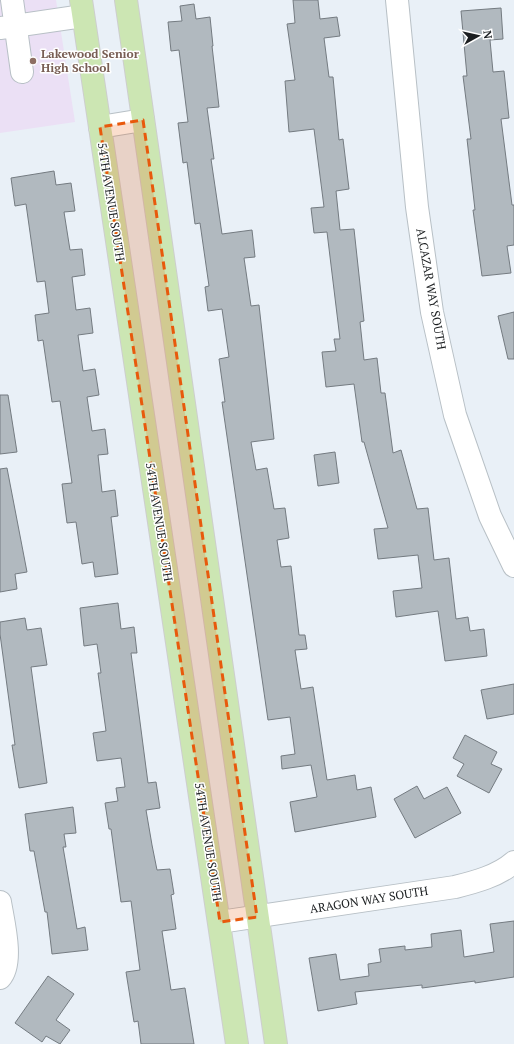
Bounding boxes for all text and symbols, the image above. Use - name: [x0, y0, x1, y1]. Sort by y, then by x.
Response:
- north arrow: [458, 16, 498, 56]
- text: N: [480, 30, 496, 40]
- place label: Lakewood Senior High School: [41, 46, 140, 75]
- marker: Lakewood Senior High School: [28, 56, 38, 66]
- street label: 54TH AVENUE SOUTH: [95, 141, 128, 263]
- street label: ALCAZAR WAY SOUTH: [413, 227, 450, 351]
- street label: 54TH AVENUE SOUTH: [143, 461, 176, 583]
- street label: 54TH AVENUE SOUTH: [192, 781, 225, 903]
- street label: ARAGON WAY SOUTH: [309, 883, 429, 916]

